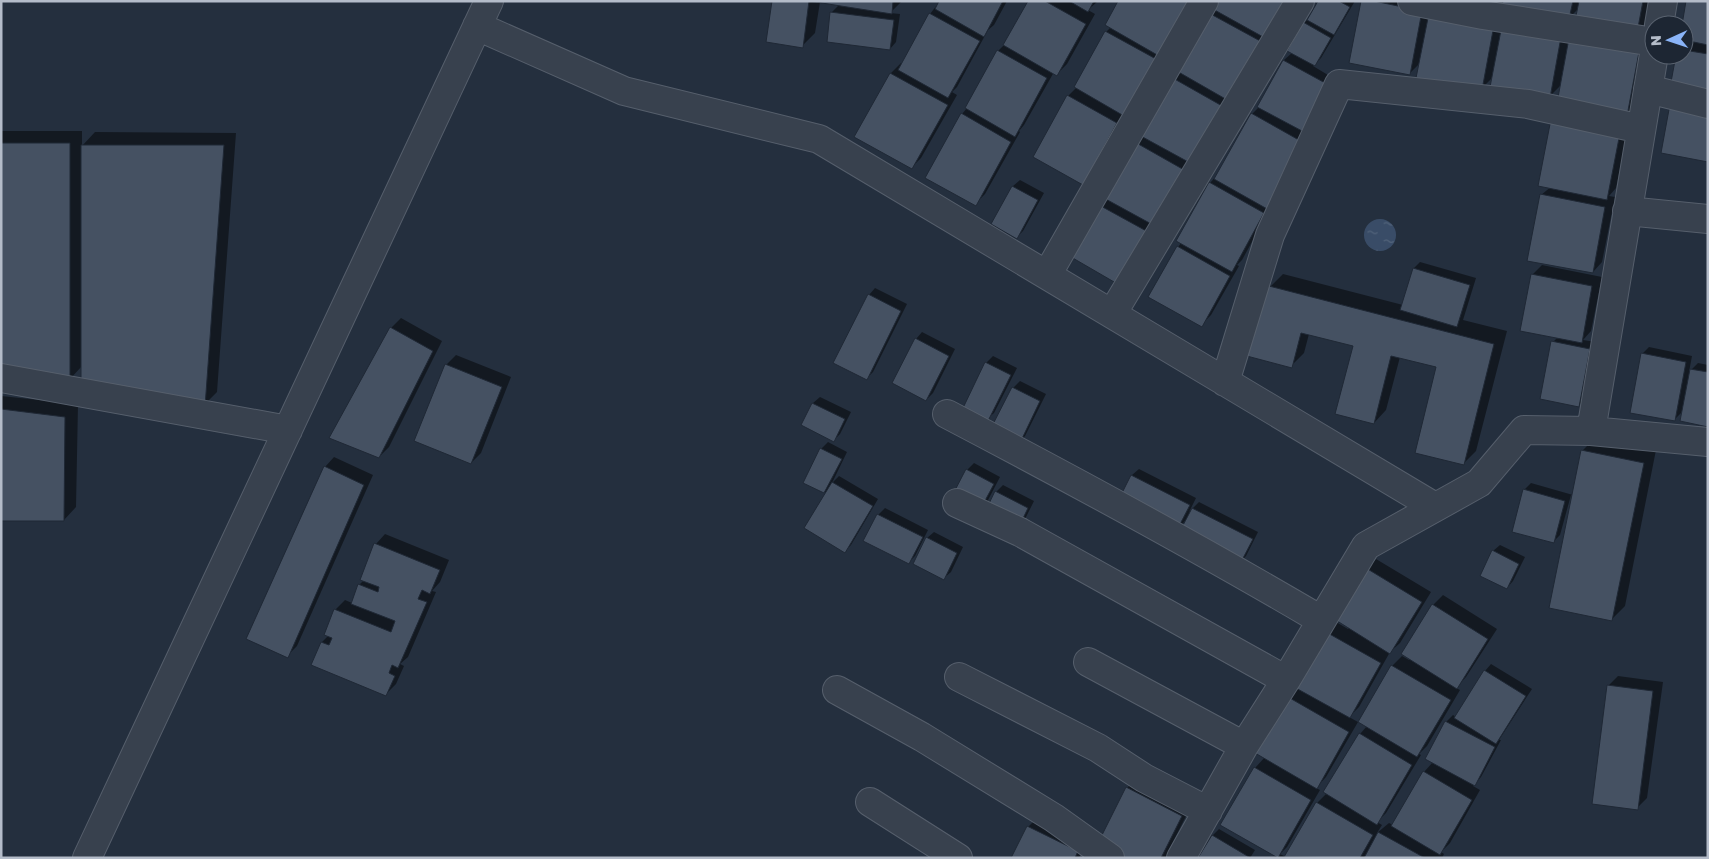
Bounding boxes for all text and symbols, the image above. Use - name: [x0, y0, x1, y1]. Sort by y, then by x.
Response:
- north arrow: [1644, 15, 1694, 65]
- text: N: [1647, 35, 1664, 46]

